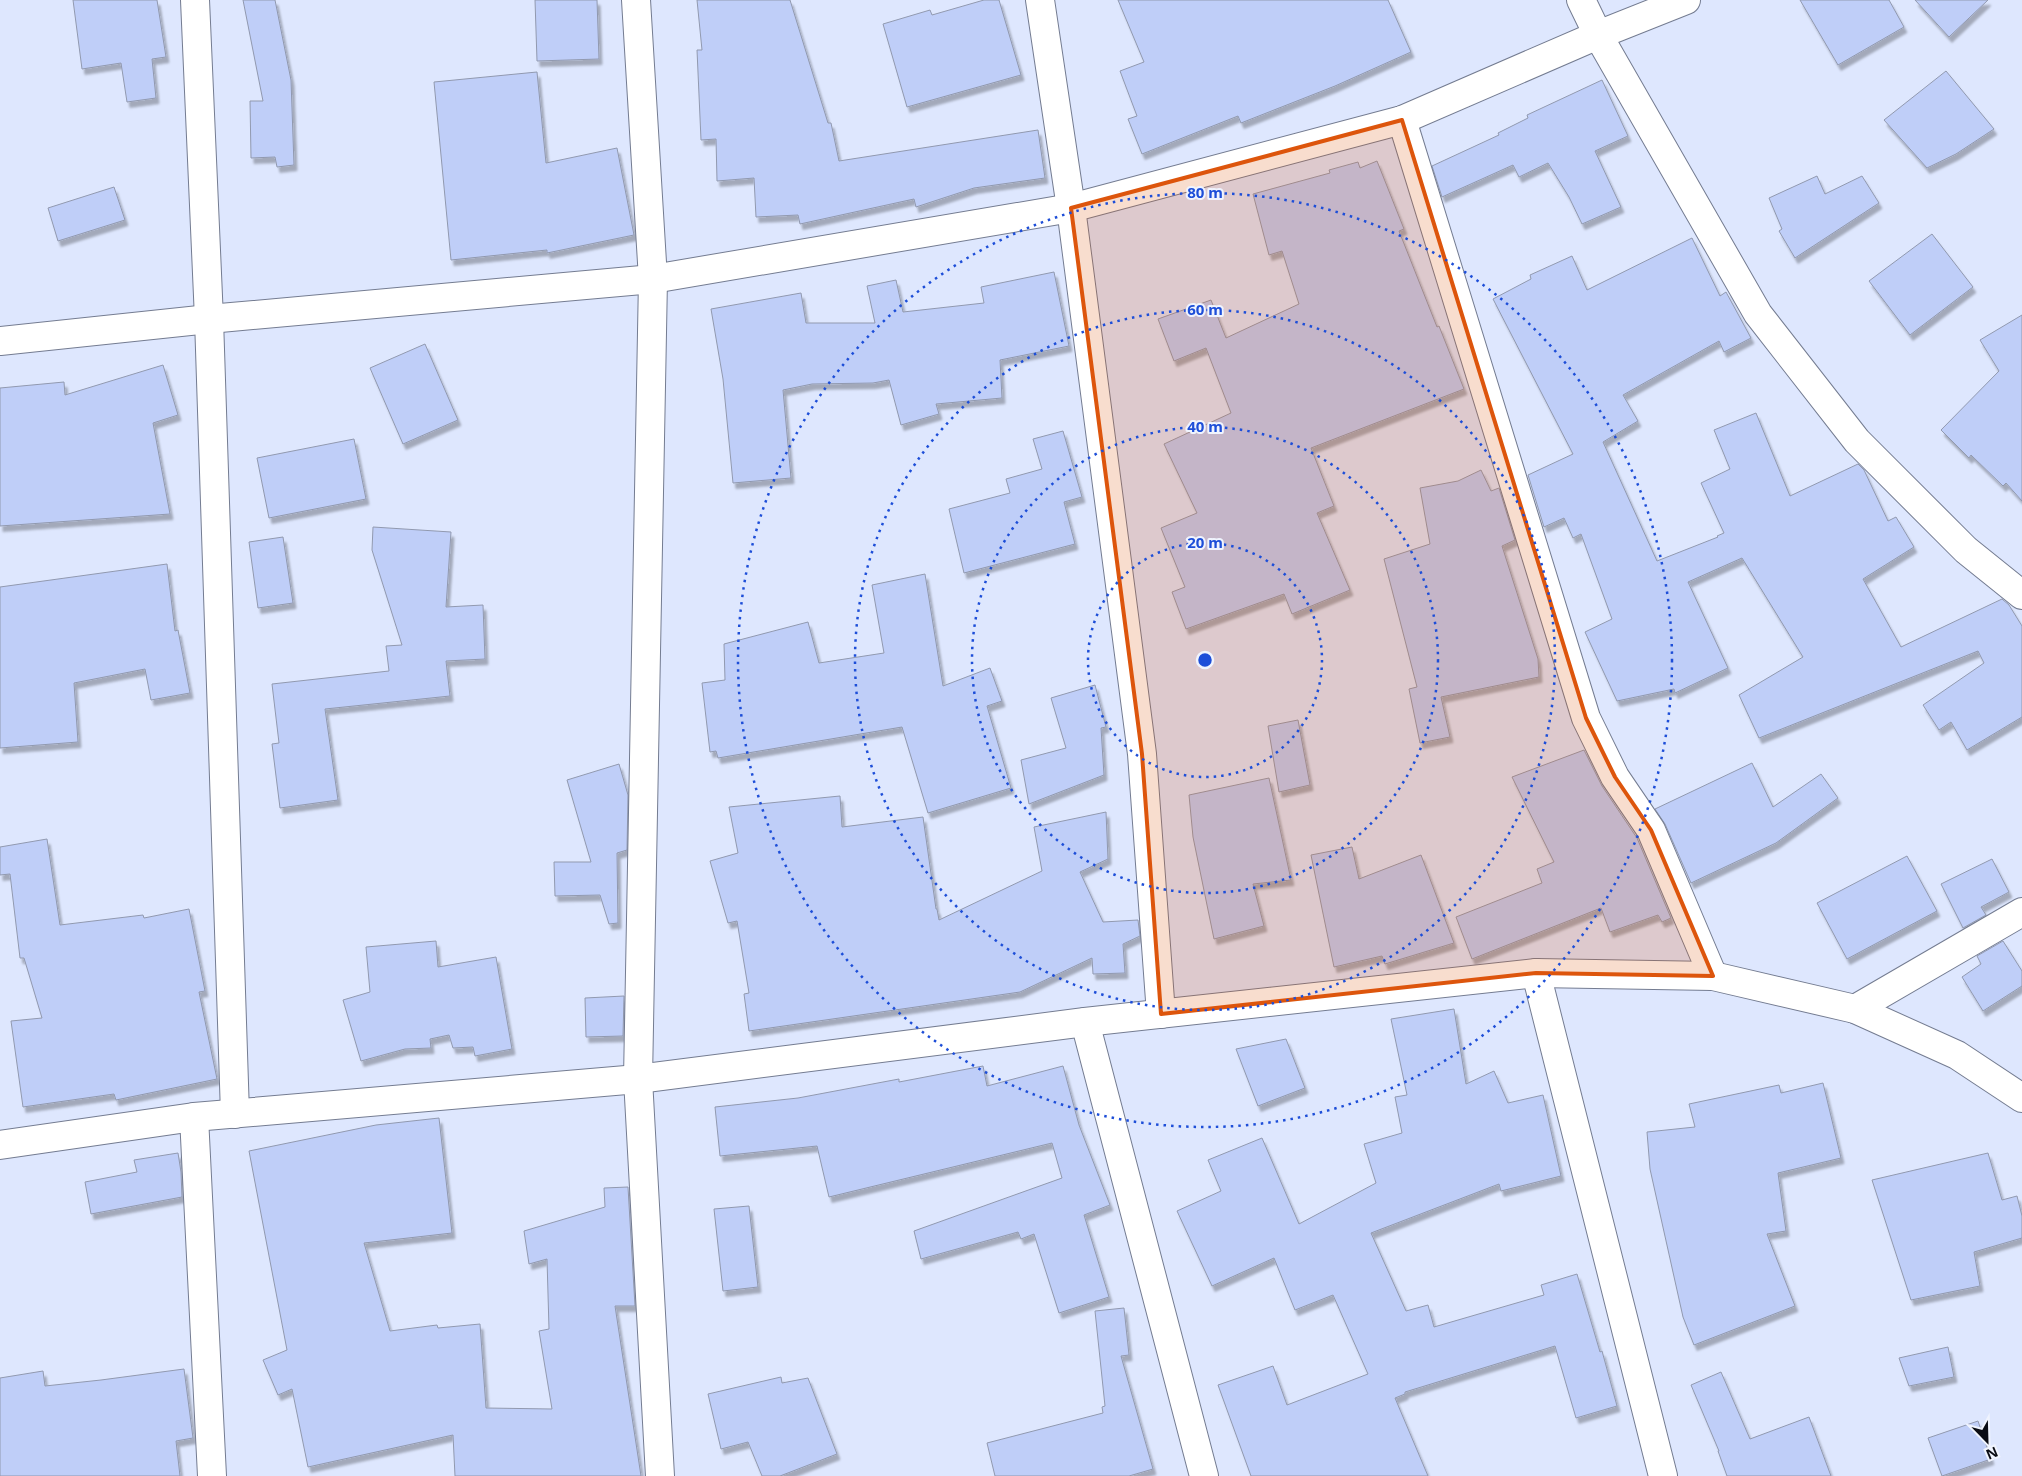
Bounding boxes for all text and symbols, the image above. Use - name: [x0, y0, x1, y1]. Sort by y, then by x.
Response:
- text: 80 m: [1187, 182, 1223, 202]
- text: 60 m: [1187, 299, 1223, 319]
- text: 40 m: [1187, 416, 1223, 436]
- text: 20 m: [1187, 532, 1223, 552]
- centre of rings: [1196, 651, 1214, 669]
- north arrow: [1962, 1416, 2012, 1466]
- text: N: [1983, 1442, 2001, 1464]

